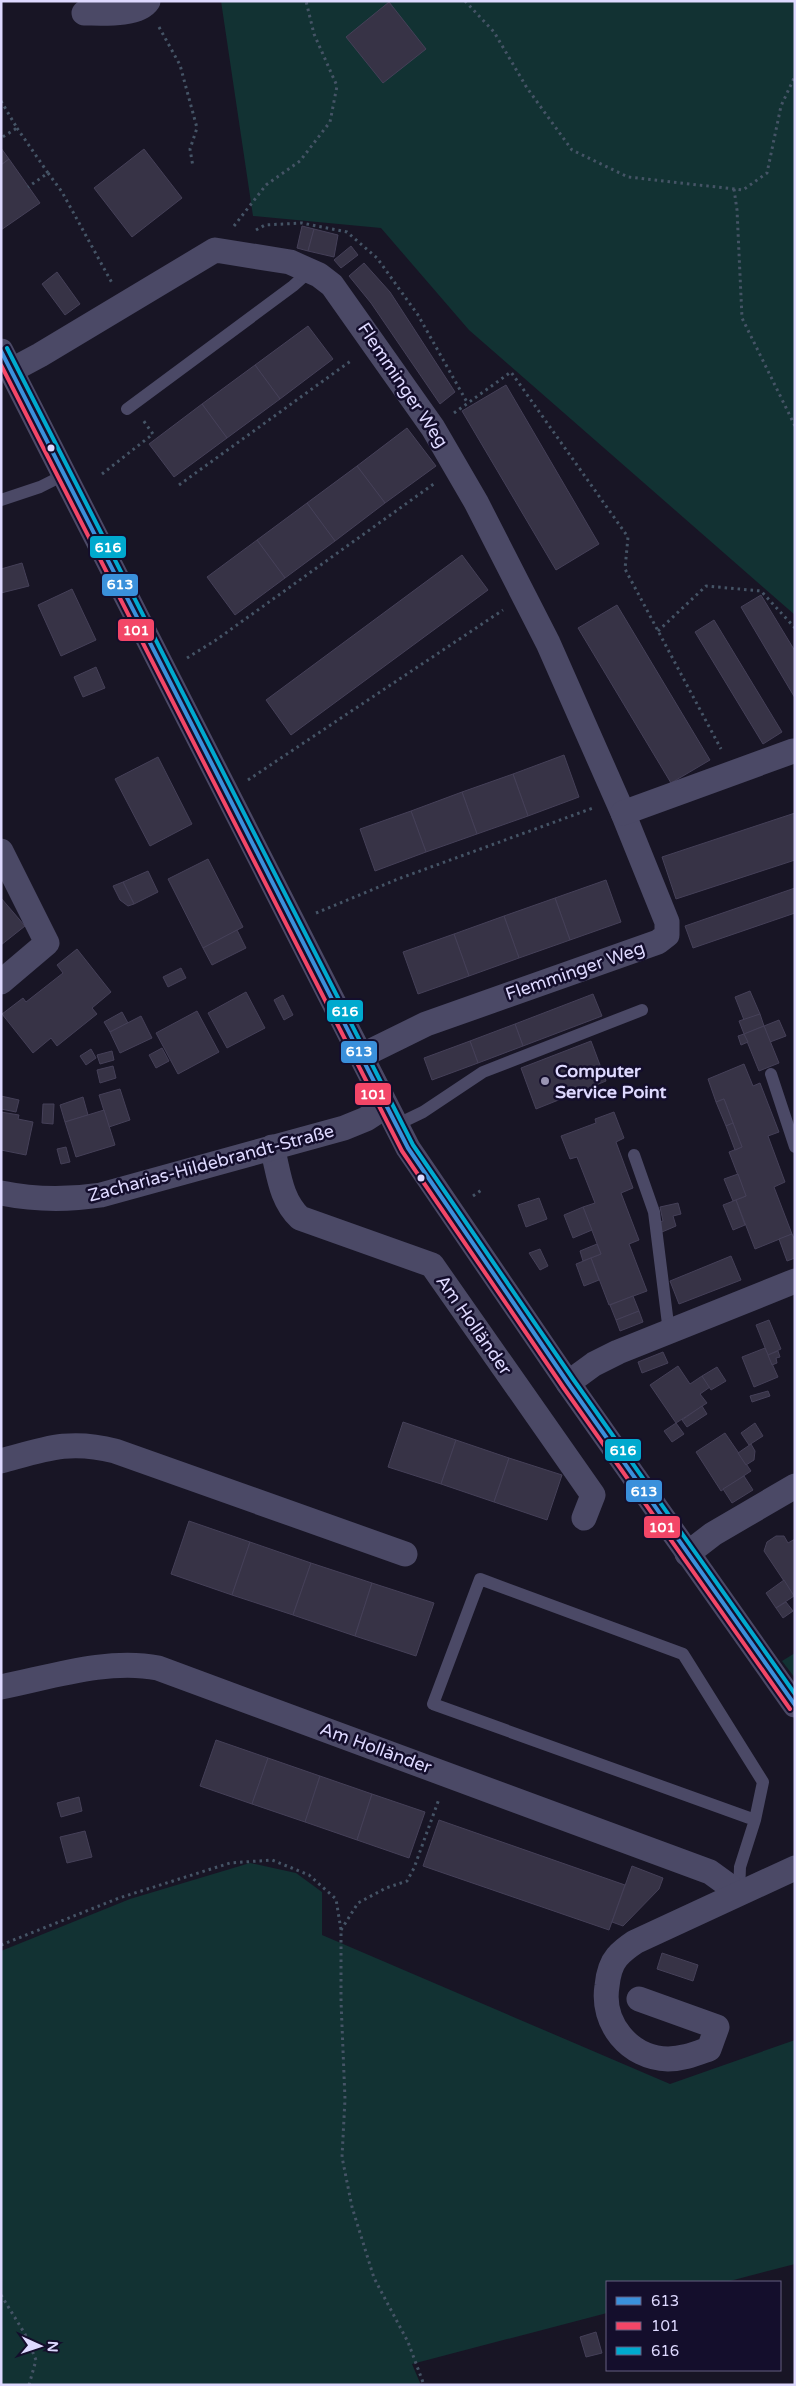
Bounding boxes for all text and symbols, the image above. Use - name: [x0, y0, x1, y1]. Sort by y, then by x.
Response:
- street label: Flemminger Weg: [353, 318, 453, 452]
- unlabelled marker: [46, 443, 56, 453]
- line badge: 616: [89, 535, 127, 559]
- text: 616: [95, 539, 121, 556]
- line badge: 613: [101, 573, 139, 597]
- text: 613: [107, 576, 133, 593]
- line badge: 101: [117, 618, 155, 642]
- text: 101: [123, 622, 149, 639]
- street label: Flemminger Weg: [502, 937, 648, 1005]
- line badge: 616: [326, 999, 364, 1023]
- text: 616: [332, 1003, 358, 1020]
- line badge: 613: [340, 1040, 378, 1064]
- text: 613: [346, 1043, 372, 1060]
- place label: Computer Service Point: [555, 1060, 667, 1103]
- marker: Computer Service Point: [539, 1075, 551, 1087]
- line badge: 101: [354, 1082, 392, 1106]
- text: 101: [360, 1086, 386, 1103]
- street label: Zacharias-Hildebrandt-Straße: [86, 1120, 336, 1206]
- unlabelled marker: [416, 1173, 426, 1183]
- street label: Am Holländer: [431, 1271, 517, 1379]
- line badge: 616: [604, 1438, 642, 1462]
- text: 616: [610, 1442, 636, 1459]
- line badge: 613: [625, 1479, 663, 1503]
- text: 613: [631, 1483, 657, 1500]
- line badge: 101: [643, 1515, 681, 1539]
- text: 101: [649, 1519, 675, 1536]
- street label: Am Holländer: [317, 1718, 435, 1778]
- legend: [606, 2281, 781, 2371]
- text: 613: [651, 2292, 679, 2310]
- text: 101: [651, 2317, 679, 2335]
- north arrow: [15, 2321, 65, 2371]
- text: N: [44, 2341, 61, 2353]
- text: 616: [651, 2342, 679, 2360]

